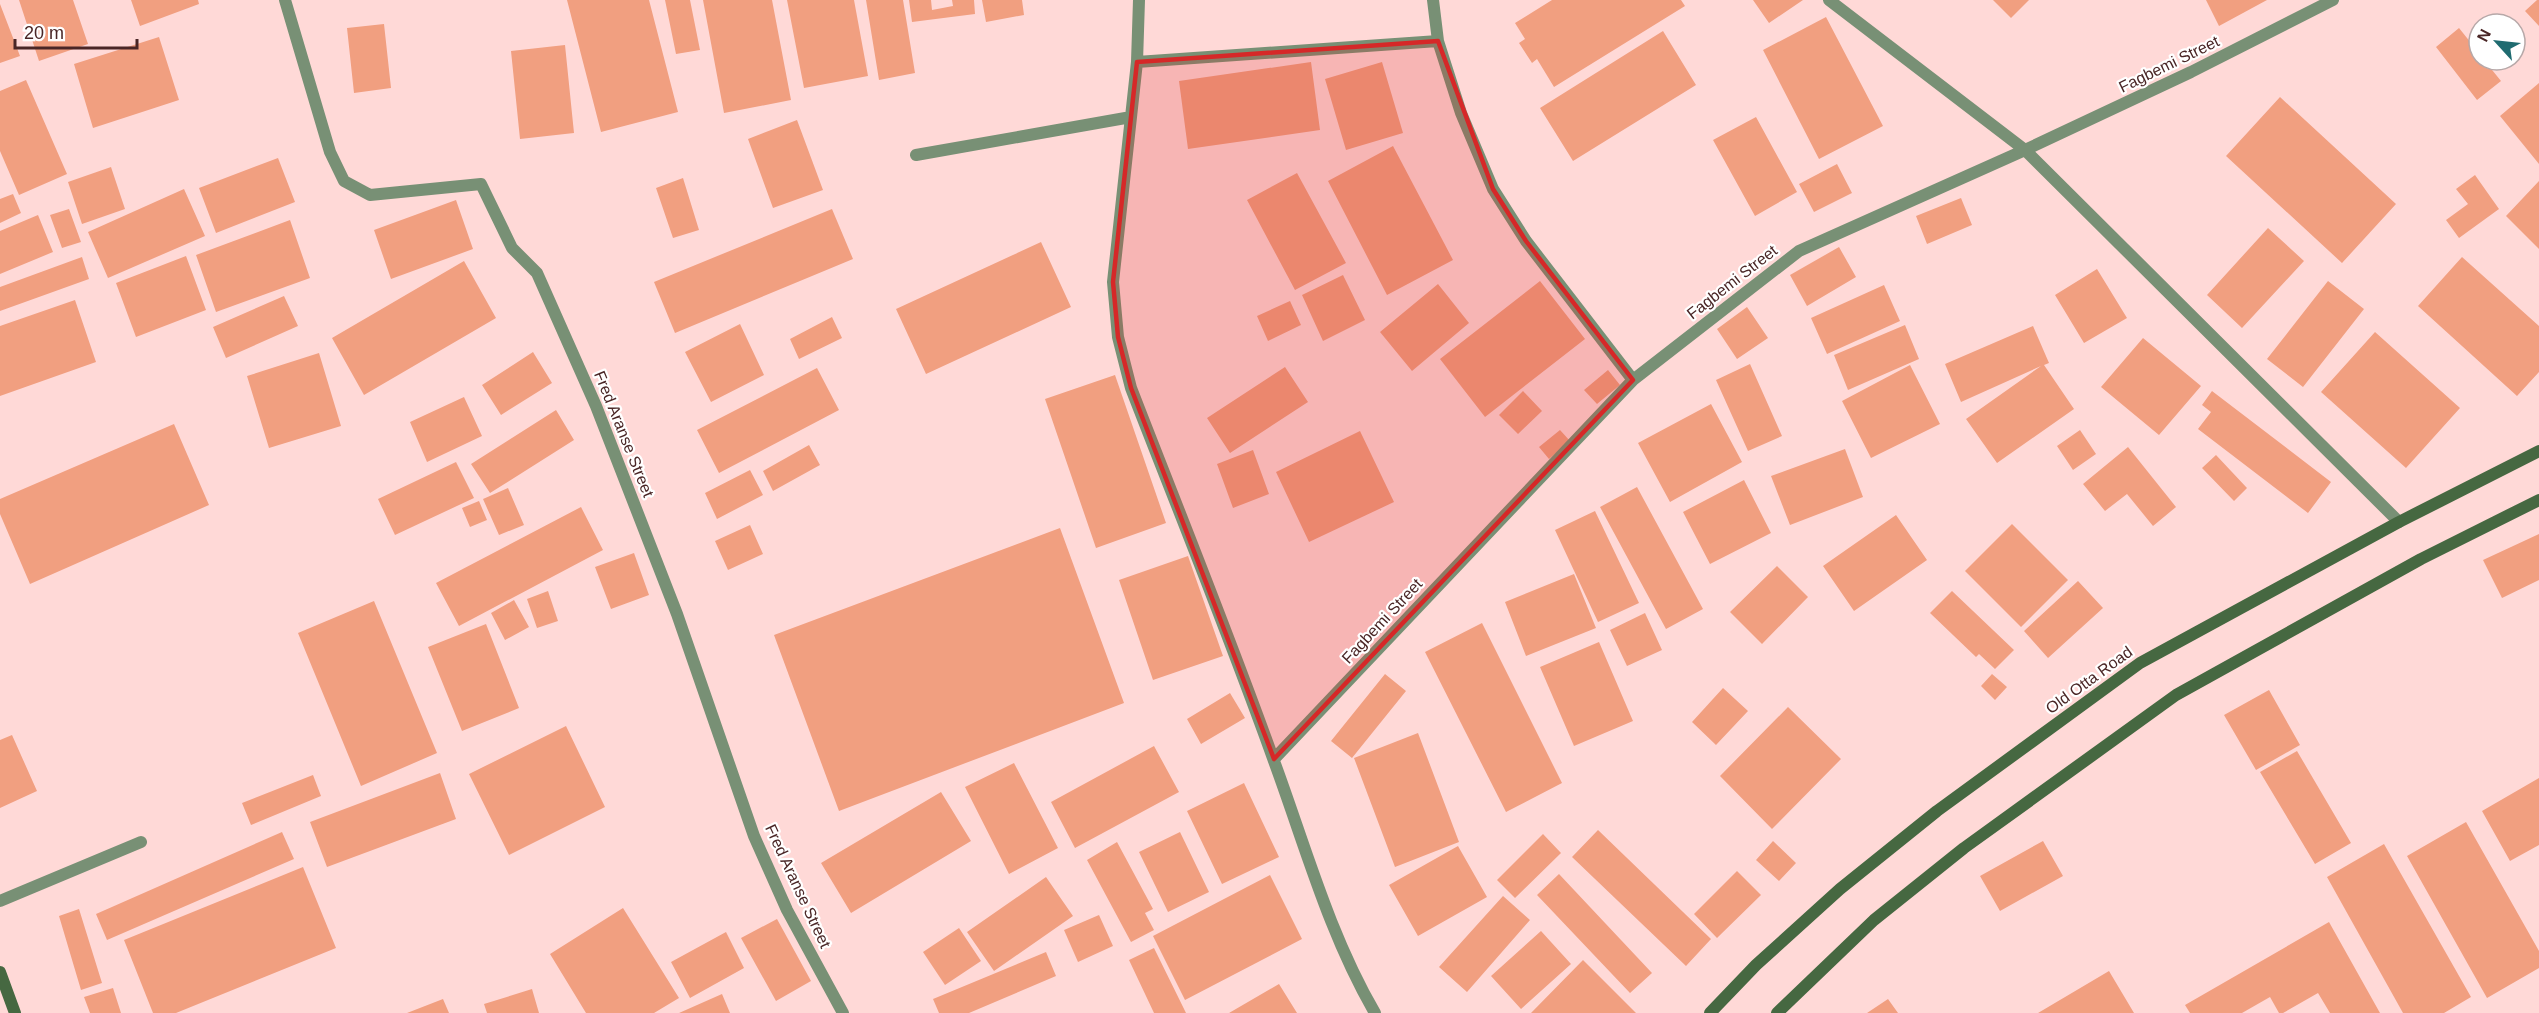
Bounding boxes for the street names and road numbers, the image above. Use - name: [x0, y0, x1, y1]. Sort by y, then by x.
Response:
- street label: Fagbemi Street: [2116, 32, 2222, 96]
- street label: Fagbemi Street: [1684, 241, 1781, 322]
- street label: Fred Aranse Street: [591, 369, 657, 500]
- street label: Fagbemi Street: [1338, 575, 1426, 667]
- street label: Old Otta Road: [2043, 643, 2135, 717]
- street label: Fred Aranse Street: [762, 822, 834, 951]

